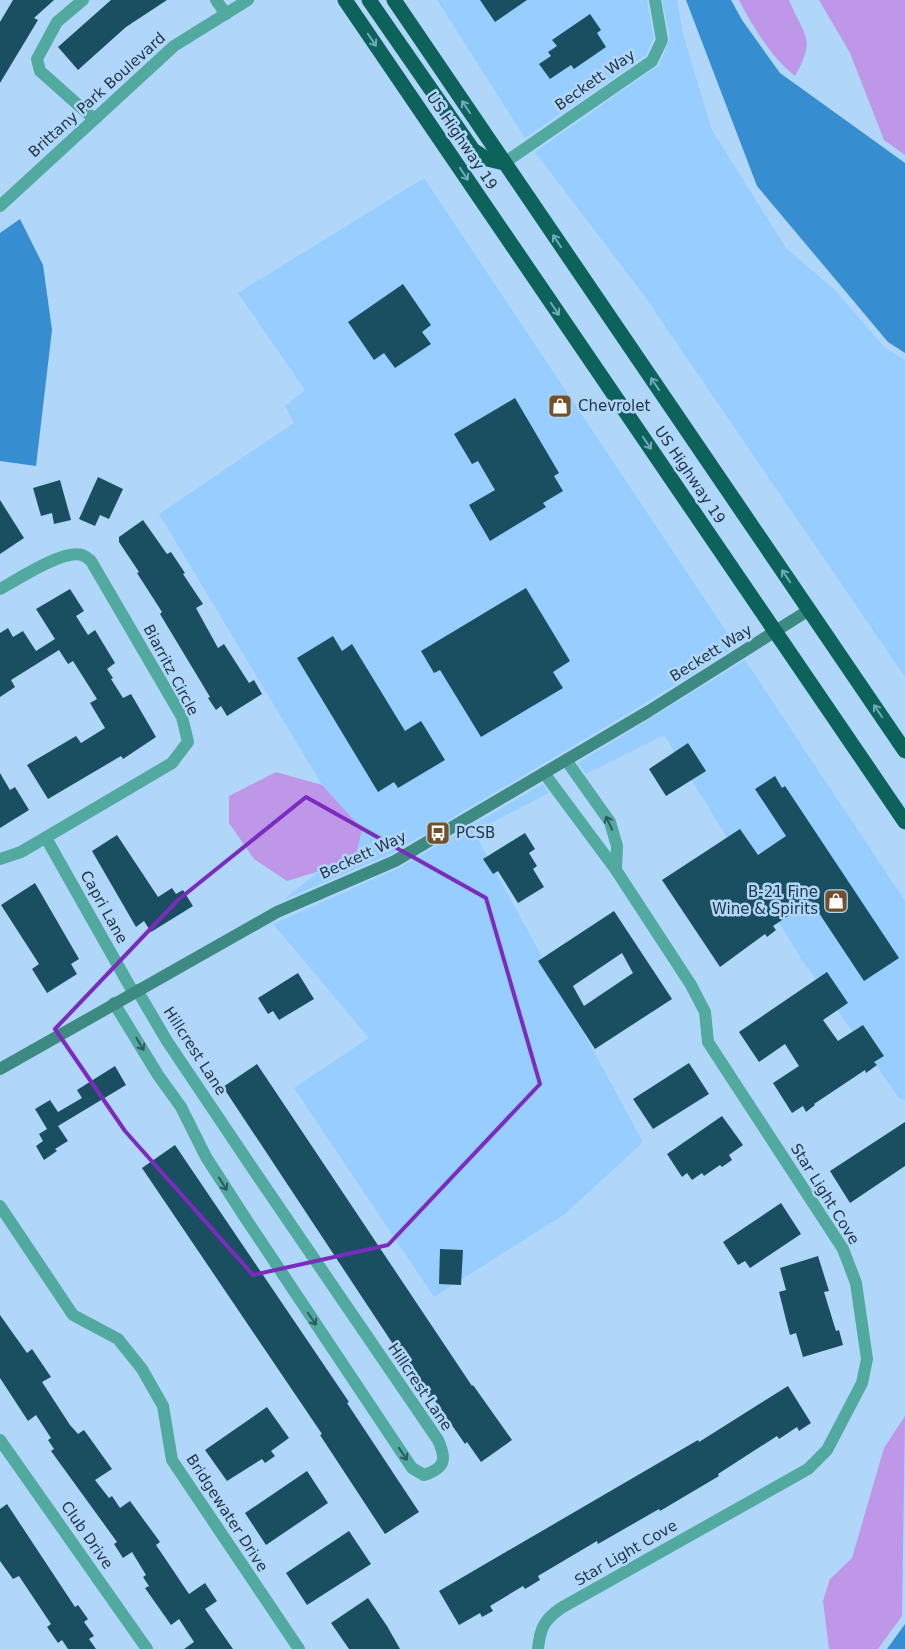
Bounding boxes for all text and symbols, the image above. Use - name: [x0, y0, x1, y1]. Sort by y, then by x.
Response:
- street label: Brittany Park Boulevard: [25, 29, 169, 161]
- one-way arrow: [367, 33, 377, 47]
- street label: Beckett Way: [551, 46, 639, 114]
- street label: US Highway 19: [423, 89, 501, 193]
- one-way arrow: [461, 100, 471, 114]
- one-way arrow: [459, 167, 469, 181]
- one-way arrow: [552, 234, 562, 248]
- one-way arrow: [551, 301, 561, 315]
- one-way arrow: [650, 378, 660, 392]
- shop icon: Chevrolet: [547, 393, 573, 419]
- place label: Chevrolet: [578, 397, 650, 415]
- street label: US Highway 19: [651, 423, 729, 527]
- one-way arrow: [642, 436, 652, 450]
- one-way arrow: [781, 570, 791, 584]
- street label: Beckett Way: [667, 620, 756, 685]
- street label: Biarritz Circle: [139, 621, 203, 719]
- one-way arrow: [872, 704, 882, 718]
- one-way arrow: [604, 816, 614, 831]
- bus stop icon: PCSB: [425, 820, 451, 846]
- place label: PCSB: [456, 824, 495, 842]
- street label: Beckett Way: [317, 827, 409, 883]
- street label: Capri Lane: [77, 867, 131, 947]
- place label: B-21 Fine Wine & Spirits: [712, 883, 818, 918]
- shop icon: B-21 Fine Wine & Spirits: [823, 888, 849, 914]
- street label: Hillcrest Lane: [160, 1003, 230, 1099]
- one-way arrow: [135, 1037, 145, 1051]
- street label: Star Light Cove: [787, 1140, 863, 1248]
- one-way arrow: [218, 1176, 228, 1190]
- one-way arrow: [307, 1312, 318, 1326]
- street label: Hillcrest Lane: [384, 1340, 456, 1434]
- one-way arrow: [398, 1447, 408, 1461]
- street label: Bridgewater Drive: [182, 1451, 272, 1575]
- street label: Club Drive: [57, 1498, 117, 1572]
- street label: Star Light Cove: [571, 1516, 681, 1590]

